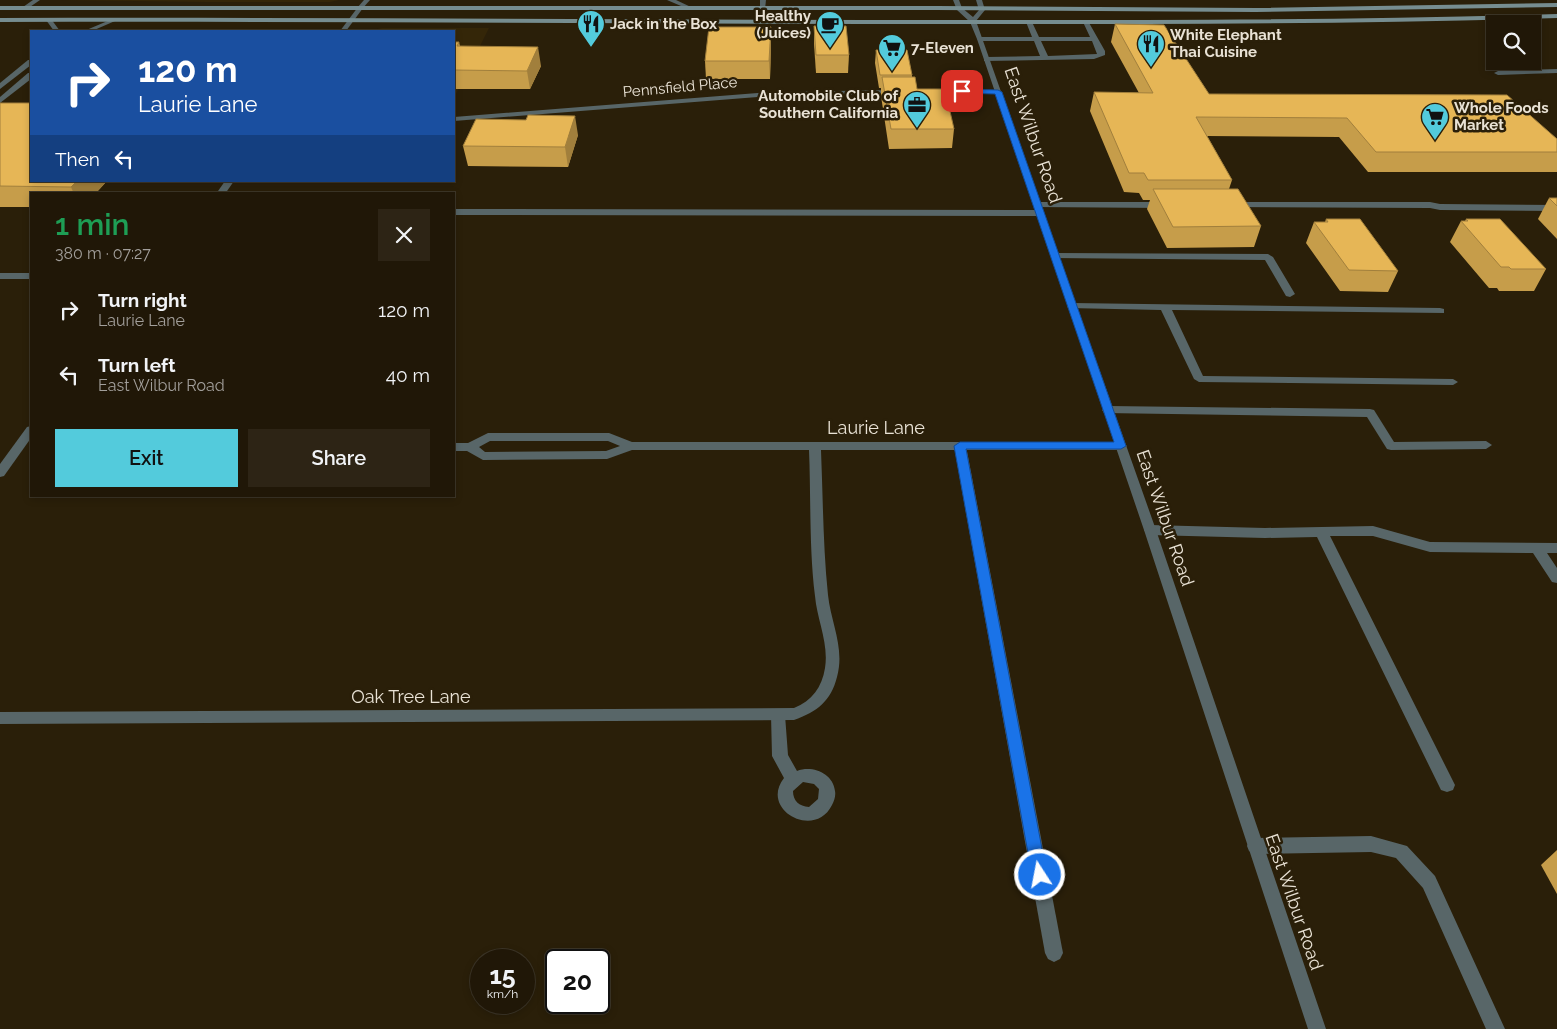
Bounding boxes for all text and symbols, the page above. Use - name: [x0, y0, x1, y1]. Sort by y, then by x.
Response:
- place label: Healthy (Juices): [755, 7, 812, 42]
- restaurant icon: Jack in the Box: [576, 9, 606, 48]
- cafe icon: Healthy (Juices): [815, 10, 845, 49]
- place label: Jack in the Box: [610, 15, 717, 33]
- map controls: [1486, 15, 1541, 70]
- button: search: [1486, 15, 1541, 70]
- place label: White Elephant Thai Cuisine: [1170, 26, 1282, 61]
- restaurant icon: White Elephant Thai Cuisine: [1136, 29, 1166, 68]
- supermarket icon: 7-Eleven: [877, 33, 907, 72]
- place label: 7-Eleven: [911, 39, 974, 57]
- text: 120 m: [138, 49, 238, 90]
- icon: right: [55, 50, 120, 115]
- street label: East Wilbur Road: [1000, 64, 1067, 206]
- pin: [941, 70, 983, 112]
- street label: Pennsfield Place: [622, 73, 738, 101]
- icon: arrive: [948, 77, 976, 105]
- place label: Automobile Club of Southern California: [758, 87, 898, 122]
- office icon: Automobile Club of Southern California: [902, 90, 932, 129]
- text: Laurie Lane: [138, 91, 257, 117]
- place label: Whole Foods Market: [1454, 99, 1549, 134]
- supermarket icon: Whole Foods Market: [1420, 102, 1450, 141]
- icon: left: [110, 145, 138, 173]
- text: Then: [55, 148, 100, 170]
- text: 1 min: [55, 207, 130, 242]
- button: close: [378, 209, 430, 261]
- text: 380 m · 07:27: [55, 244, 151, 263]
- text: Turn right: [98, 289, 187, 311]
- icon: right: [55, 296, 83, 324]
- text: 120 m: [378, 299, 430, 321]
- text: Laurie Lane: [98, 311, 185, 330]
- text: Turn left: [98, 354, 175, 376]
- icon: left: [55, 361, 83, 389]
- text: 40 m: [386, 364, 430, 386]
- text: East Wilbur Road: [98, 376, 225, 395]
- street label: Laurie Lane: [827, 417, 925, 438]
- button: Exit: [55, 429, 238, 487]
- button: Share: [248, 429, 430, 487]
- street label: East Wilbur Road: [1132, 447, 1199, 589]
- street label: Oak Tree Lane: [351, 686, 471, 707]
- street label: East Wilbur Road: [1261, 831, 1328, 973]
- position arrow: [1013, 848, 1065, 900]
- speed limit sign: 20: [545, 949, 610, 1014]
- text: 15: [489, 960, 516, 990]
- text: km/h: [487, 987, 518, 1001]

